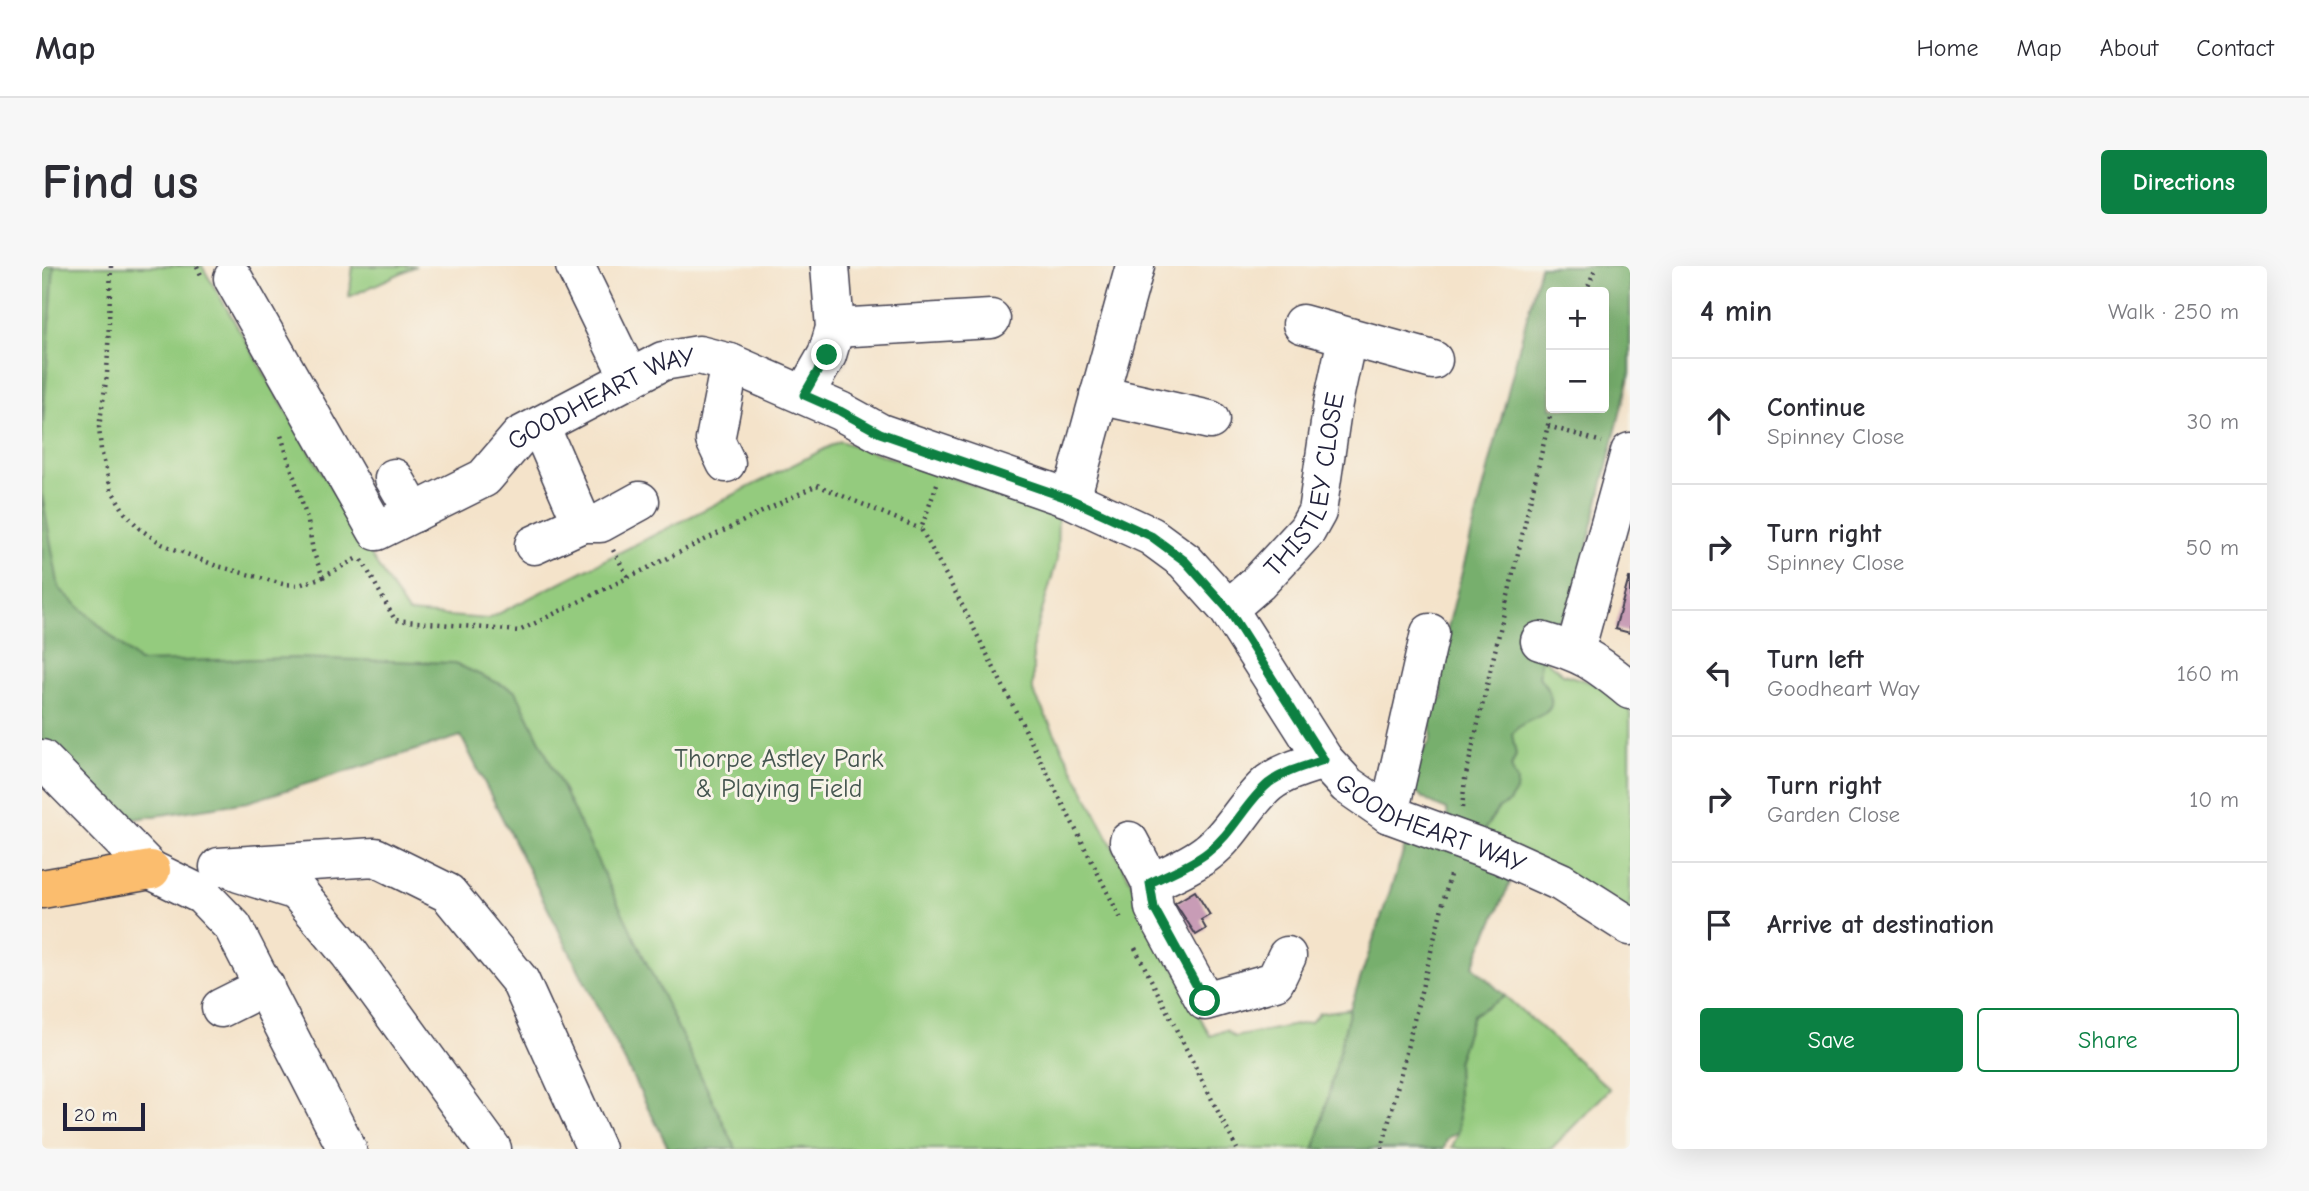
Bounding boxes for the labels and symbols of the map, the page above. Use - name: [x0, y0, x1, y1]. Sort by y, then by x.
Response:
- route end: [811, 339, 842, 370]
- street label: GOODHEART WAY: [501, 342, 697, 456]
- street label: THISTLEY CLOSE: [1258, 390, 1351, 583]
- park label: Thorpe Astley Park & Playing Field: [674, 744, 884, 804]
- street label: GOODHEART WAY: [1328, 768, 1530, 880]
- route start: [1189, 985, 1220, 1016]
- scale bar: [63, 1100, 145, 1132]

